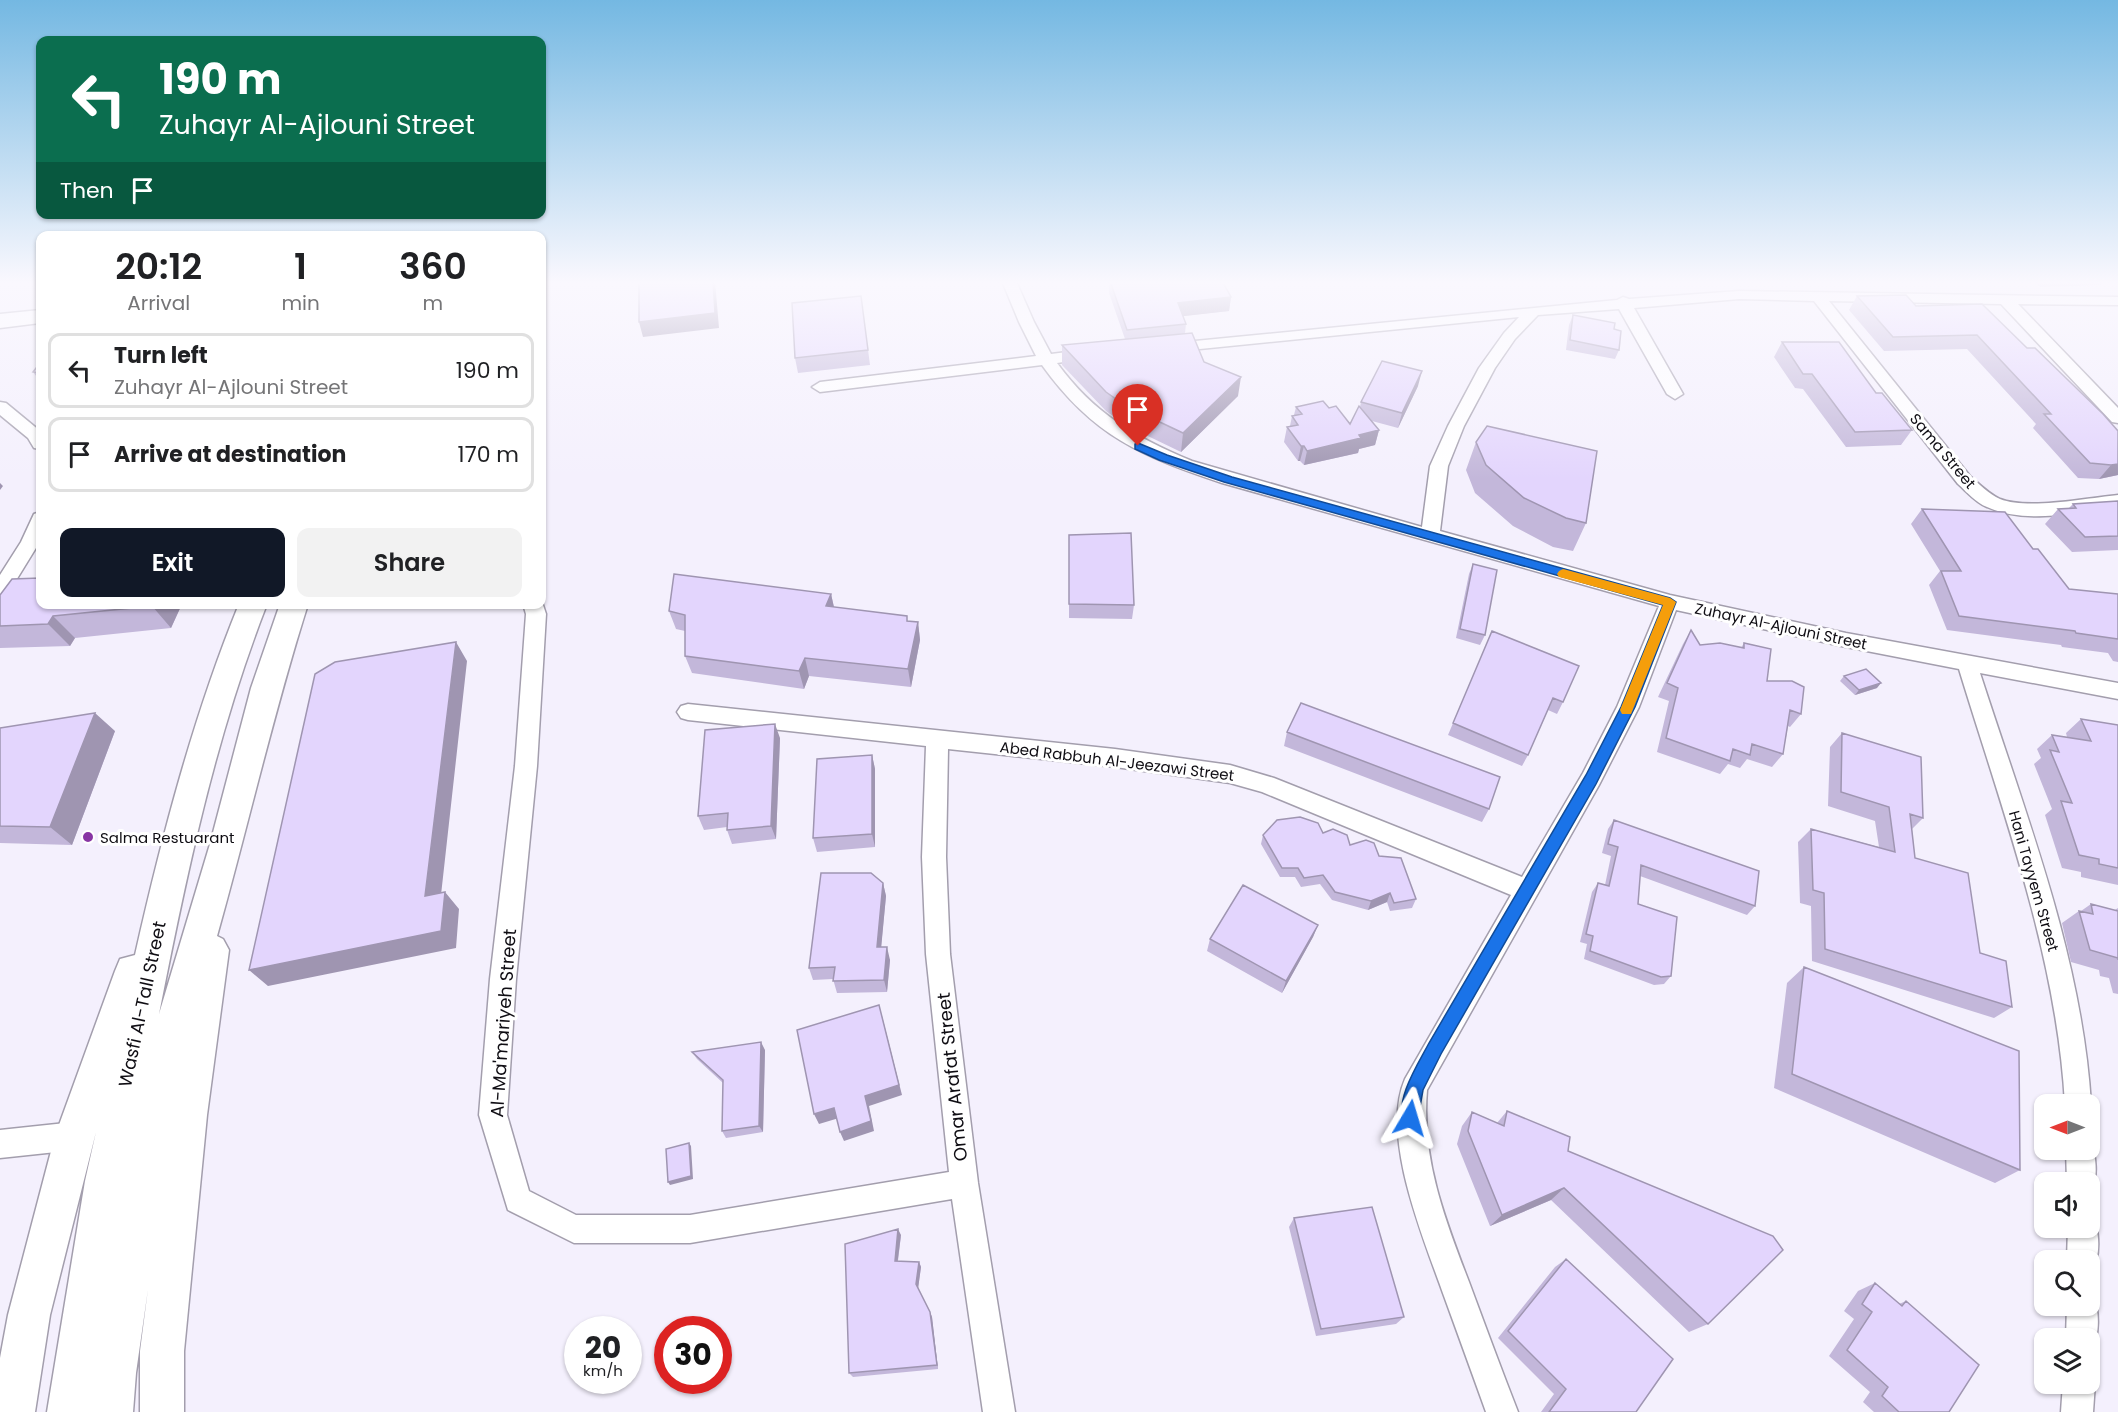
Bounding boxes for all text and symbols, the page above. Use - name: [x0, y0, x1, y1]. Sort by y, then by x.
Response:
- text: 190 m: [159, 50, 281, 109]
- icon: left: [60, 60, 138, 138]
- text: Zuhayr Al-Ajlouni Street: [159, 106, 475, 143]
- icon: arrive: [126, 174, 159, 207]
- text: Then: [60, 175, 114, 206]
- text: 20:12: [115, 241, 202, 292]
- text: 1: [294, 241, 307, 292]
- text: 360: [399, 241, 467, 292]
- text: Arrival: [127, 289, 190, 317]
- text: min: [281, 289, 320, 317]
- text: m: [423, 289, 443, 317]
- text: Turn left: [114, 340, 208, 371]
- icon: left: [63, 354, 96, 387]
- text: 190 m: [456, 355, 519, 386]
- text: Zuhayr Al-Ajlouni Street: [114, 373, 348, 401]
- pin: [1112, 384, 1163, 446]
- icon: arrive: [1121, 393, 1154, 426]
- street label: Sama Street: [1905, 409, 1981, 493]
- icon: arrive: [63, 438, 96, 471]
- text: Arrive at destination: [114, 439, 346, 470]
- text: 170 m: [458, 439, 519, 470]
- button: Exit: [60, 528, 285, 597]
- button: Share: [297, 528, 522, 597]
- street label: Zuhayr Al-Ajlouni Street: [1693, 597, 1869, 655]
- street label: Abed Rabbuh Al-Jeezawi Street: [999, 736, 1235, 786]
- street label: Hani Tayyem Street: [2004, 808, 2064, 954]
- place label: Salma Restuarant: [100, 827, 234, 848]
- marker: Salma Restuarant: [81, 830, 95, 844]
- street label: Wasfi Al-Tall Street: [112, 919, 172, 1089]
- street label: Al-Ma'mariyeh Street: [484, 928, 522, 1118]
- street label: Omar Arafat Street: [931, 991, 973, 1163]
- position arrow: [1378, 1086, 1442, 1150]
- north arrow: [2034, 1094, 2100, 1160]
- map controls: [2034, 1094, 2100, 1394]
- button: sound: [2034, 1172, 2100, 1238]
- button: search: [2034, 1250, 2100, 1316]
- speed limit sign: 30: [654, 1316, 732, 1394]
- text: 20: [585, 1326, 621, 1369]
- button: layers: [2034, 1328, 2100, 1394]
- text: km/h: [583, 1360, 623, 1381]

